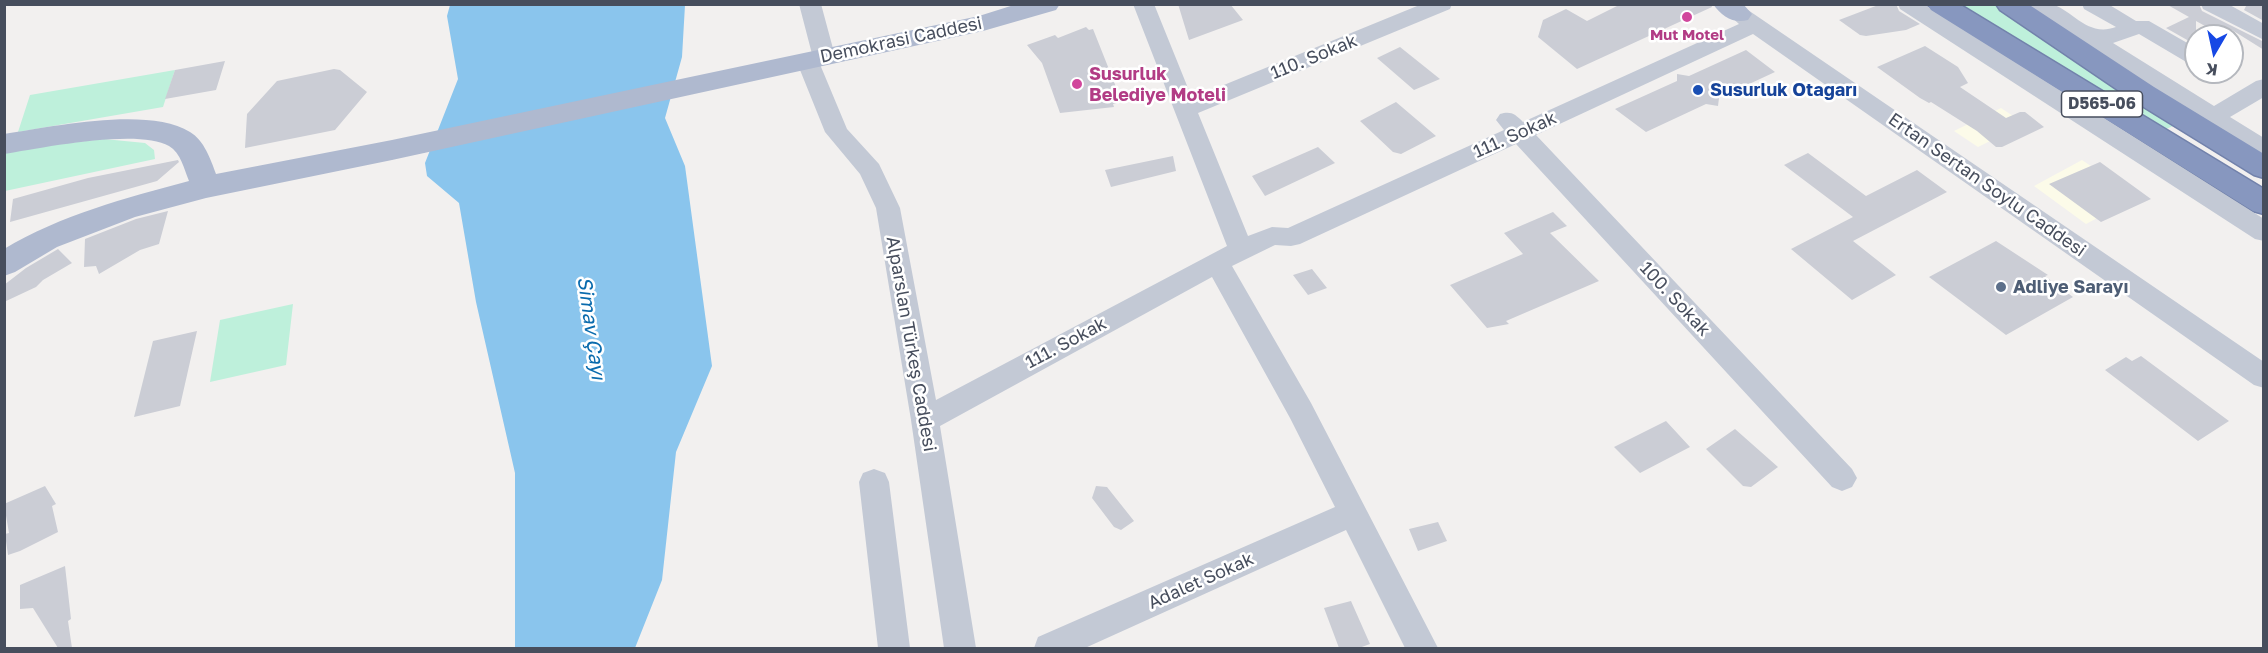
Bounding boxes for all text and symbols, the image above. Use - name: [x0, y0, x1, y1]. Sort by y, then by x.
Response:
- marker: Mut Motel: [1680, 10, 1694, 24]
- street label: Demokrasi Caddesi: [818, 12, 984, 68]
- north arrow: [2184, 24, 2244, 84]
- place label: Mut Motel: [1650, 26, 1724, 44]
- street label: 110. Sokak: [1268, 30, 1360, 84]
- text: K: [2204, 59, 2219, 81]
- place label: Susurluk Belediye Moteli: [1089, 63, 1226, 106]
- marker: Susurluk Belediye Moteli: [1070, 77, 1084, 91]
- place label: Susurluk Otagarı: [1710, 79, 1857, 101]
- marker: Susurluk Otagarı: [1691, 83, 1705, 97]
- road number: D565-06: [2062, 91, 2142, 117]
- street label: 111. Sokak: [1470, 107, 1560, 163]
- street label: Ertan Sertan Soylu Caddesi: [1884, 108, 2090, 262]
- street label: Alparslan Türkeş Caddesi: [881, 235, 941, 453]
- street label: 100. Sokak: [1635, 257, 1715, 341]
- water label: Simav Çayı: [572, 275, 610, 381]
- place label: Adliye Sarayı: [2013, 276, 2128, 298]
- marker: Adliye Sarayı: [1994, 280, 2008, 294]
- street label: 111. Sokak: [1022, 313, 1110, 373]
- street label: Adalet Sokak: [1145, 548, 1257, 614]

